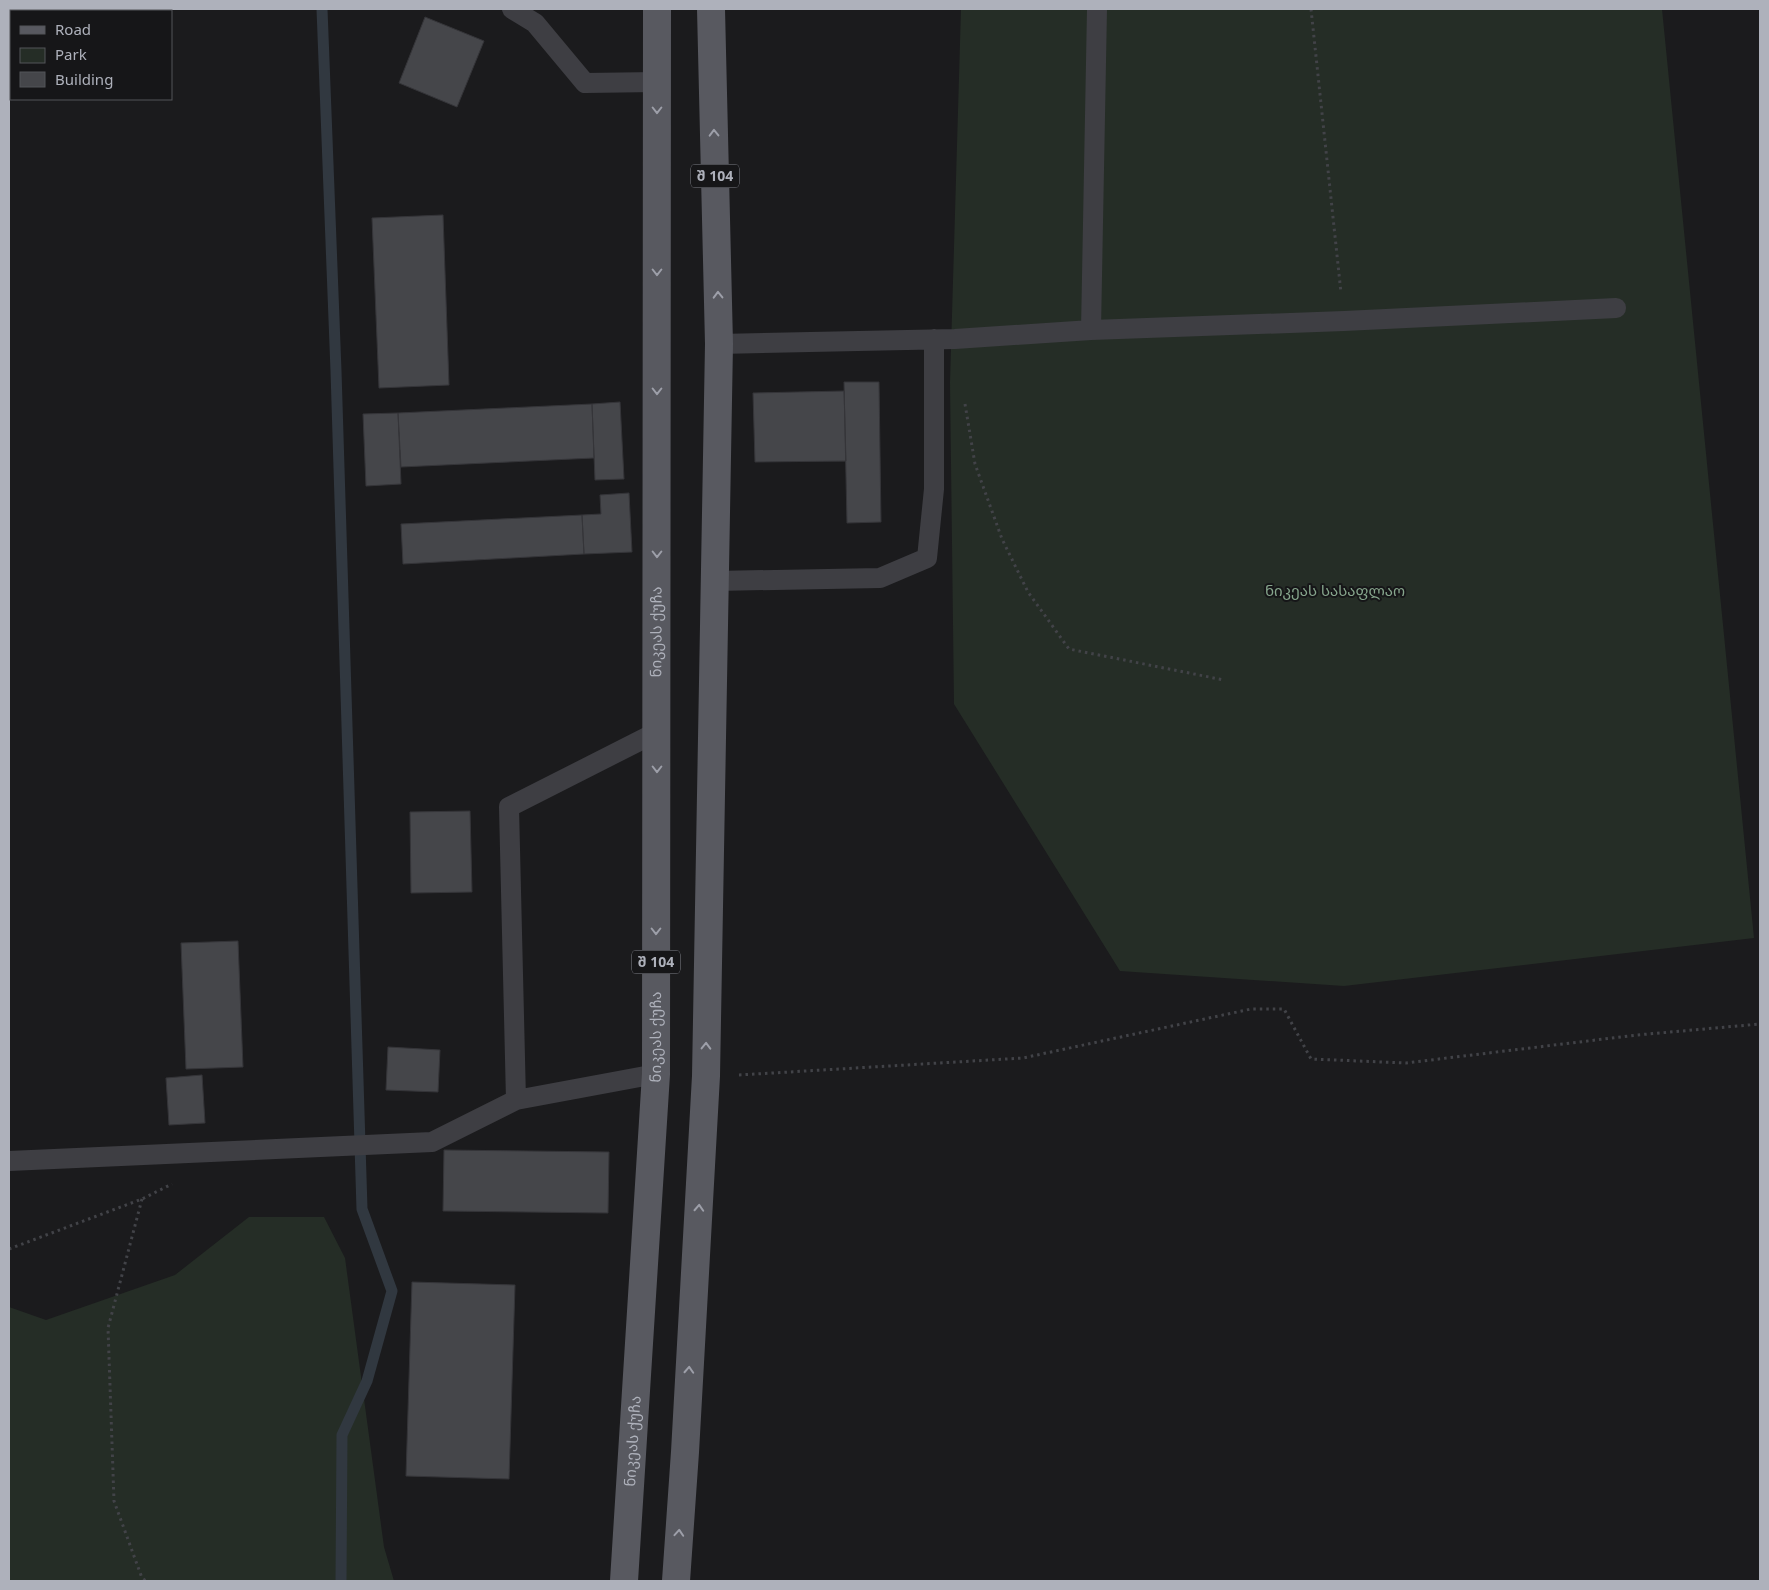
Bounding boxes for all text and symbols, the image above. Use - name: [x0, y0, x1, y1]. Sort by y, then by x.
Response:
- legend: [10, 10, 172, 100]
- text: Road: [55, 19, 91, 39]
- text: Park: [55, 44, 87, 64]
- text: Building: [55, 69, 113, 89]
- one-way arrow: [652, 106, 662, 114]
- one-way arrow: [709, 129, 719, 136]
- road number: შ 104: [691, 165, 739, 188]
- one-way arrow: [652, 269, 662, 277]
- one-way arrow: [712, 291, 723, 299]
- one-way arrow: [652, 388, 662, 395]
- one-way arrow: [652, 550, 662, 558]
- park label: ნიკეას სასაფლაო: [1265, 580, 1405, 600]
- street label: ნიკეას ქუჩა: [645, 586, 665, 678]
- one-way arrow: [652, 765, 662, 773]
- one-way arrow: [651, 928, 661, 935]
- road number: შ 104: [632, 950, 680, 974]
- street label: ნიკეას ქუჩა: [644, 991, 665, 1083]
- one-way arrow: [701, 1042, 712, 1050]
- one-way arrow: [693, 1204, 704, 1212]
- one-way arrow: [684, 1366, 695, 1374]
- street label: ნიკეას ქუჩა: [619, 1395, 645, 1487]
- one-way arrow: [673, 1528, 684, 1536]

